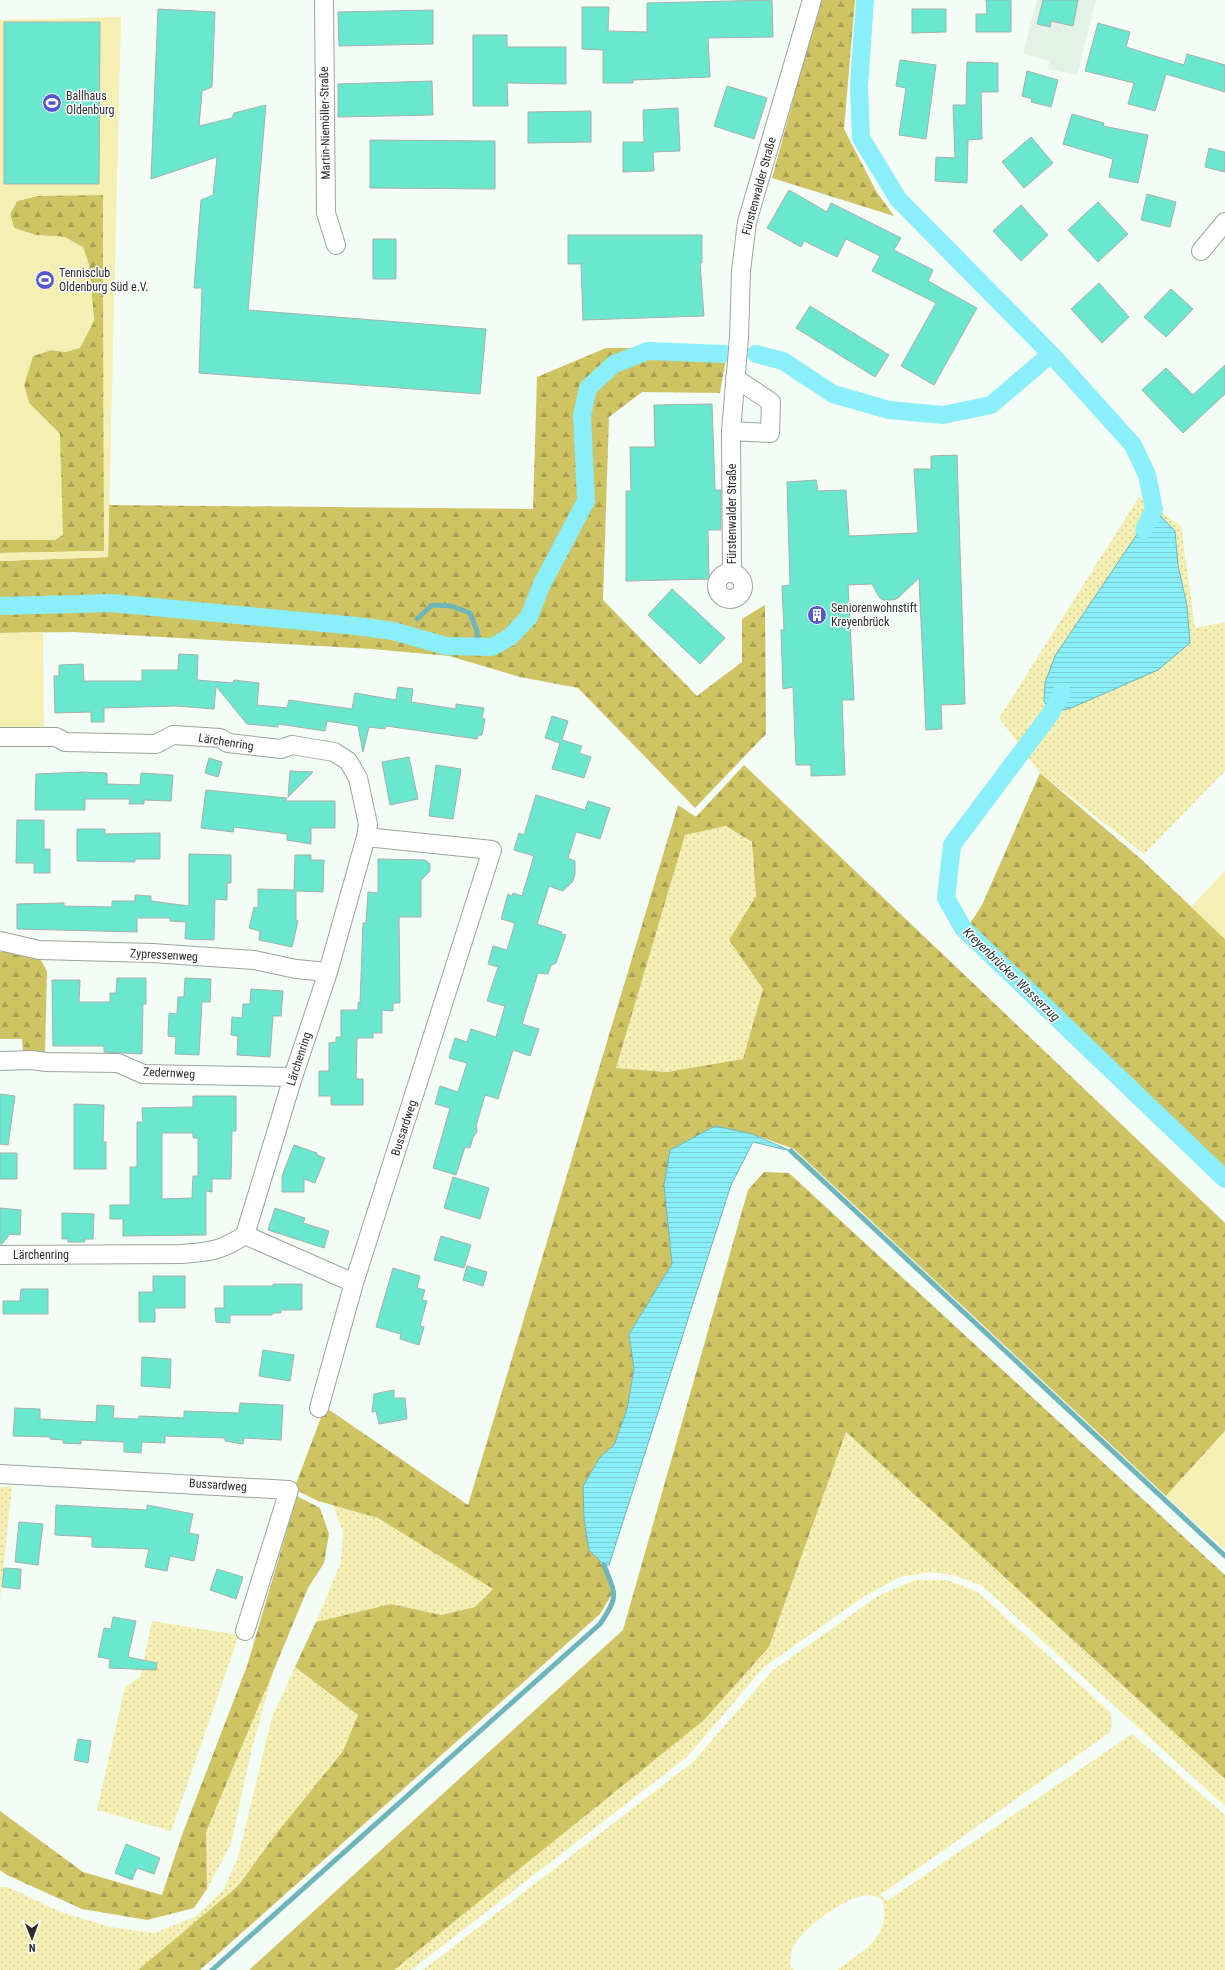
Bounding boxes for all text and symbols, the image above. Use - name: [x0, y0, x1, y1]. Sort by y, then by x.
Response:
- street label: Martin-Niemöller-Straße: [317, 66, 333, 180]
- place label: Ballhaus Oldenburg: [66, 89, 115, 117]
- sports icon: Ballhaus Oldenburg: [41, 92, 63, 114]
- street label: Fürstenwalder Straße: [739, 135, 779, 236]
- place label: Tennisclub Oldenburg Süd e.V.: [59, 266, 148, 294]
- sports icon: Tennisclub Oldenburg Süd e.V.: [34, 269, 56, 291]
- street label: Fürstenwalder Straße: [725, 463, 739, 564]
- place label: Seniorenwohnstift Kreyenbrück: [831, 601, 917, 629]
- building icon: Seniorenwohnstift Kreyenbrück: [806, 604, 828, 626]
- street label: Lärchenring: [197, 731, 255, 753]
- water label: Kreyenbrücker Wasserzug: [960, 924, 1063, 1024]
- street label: Zypressenweg: [130, 946, 198, 964]
- street label: Lärchenring: [284, 1030, 314, 1088]
- street label: Zedernweg: [143, 1065, 195, 1081]
- street label: Bussardweg: [388, 1098, 420, 1158]
- street label: Lärchenring: [13, 1248, 69, 1262]
- street label: Bussardweg: [189, 1476, 247, 1494]
- north arrow: [12, 1918, 52, 1958]
- text: N: [28, 1941, 36, 1954]

